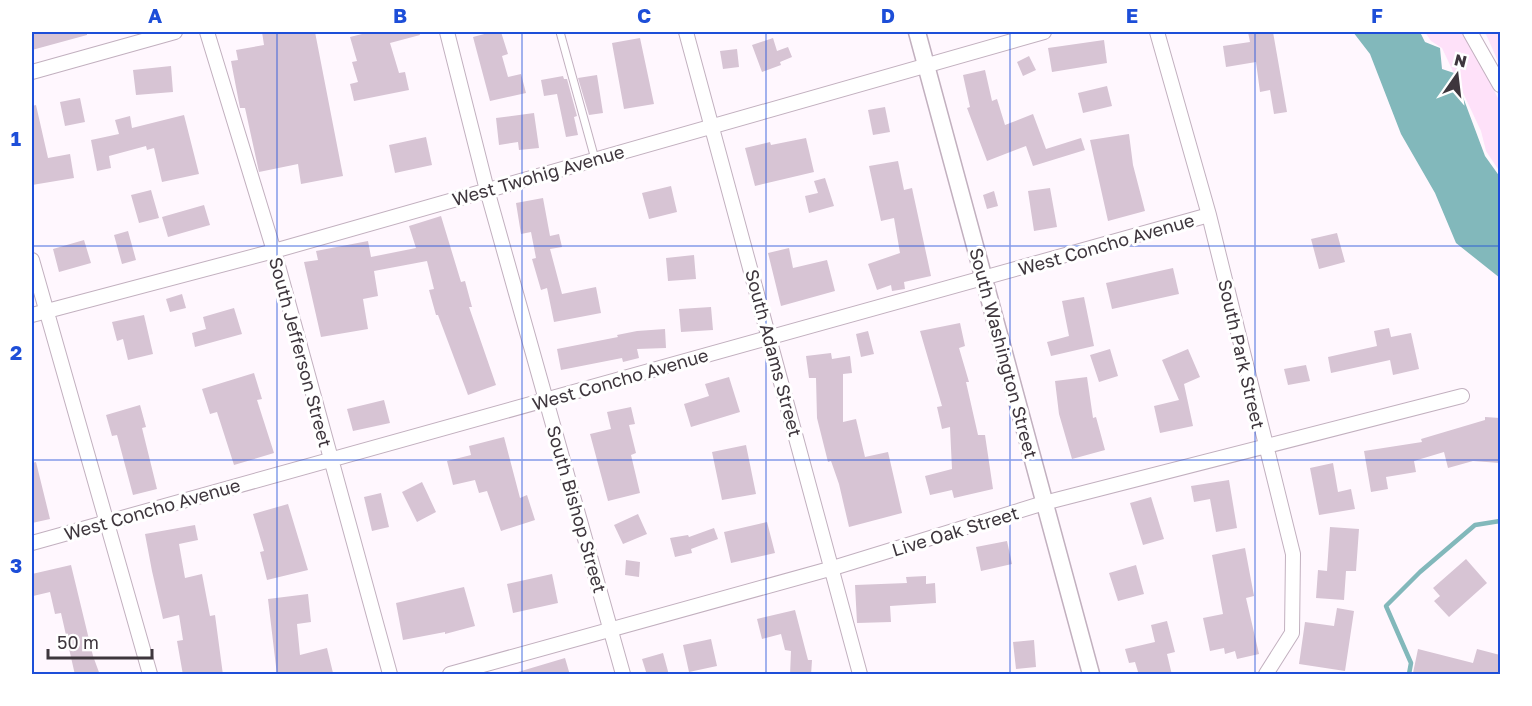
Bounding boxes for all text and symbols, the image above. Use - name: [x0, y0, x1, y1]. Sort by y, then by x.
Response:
- text: A: [148, 3, 162, 27]
- text: B: [393, 3, 407, 27]
- text: C: [637, 3, 651, 27]
- text: D: [881, 3, 895, 27]
- text: E: [1126, 3, 1138, 27]
- text: F: [1371, 3, 1383, 27]
- north arrow: [1427, 45, 1487, 105]
- text: N: [1452, 49, 1469, 72]
- text: 1: [11, 126, 21, 150]
- street label: West Twohig Avenue: [449, 140, 627, 210]
- street label: West Concho Avenue: [1015, 208, 1197, 280]
- street label: South Washington Street: [965, 245, 1043, 461]
- street label: South Jefferson Street: [265, 254, 337, 450]
- street label: South Adams Street: [741, 267, 807, 439]
- street label: South Park Street: [1214, 277, 1270, 431]
- text: 2: [10, 340, 22, 364]
- street label: West Concho Avenue: [529, 343, 711, 415]
- street label: South Bishop Street: [543, 423, 611, 595]
- street label: West Concho Avenue: [61, 473, 243, 545]
- street label: Live Oak Street: [889, 501, 1021, 561]
- text: 3: [10, 553, 22, 577]
- scale bar: [48, 622, 152, 660]
- text: 50 m: [57, 631, 99, 653]

